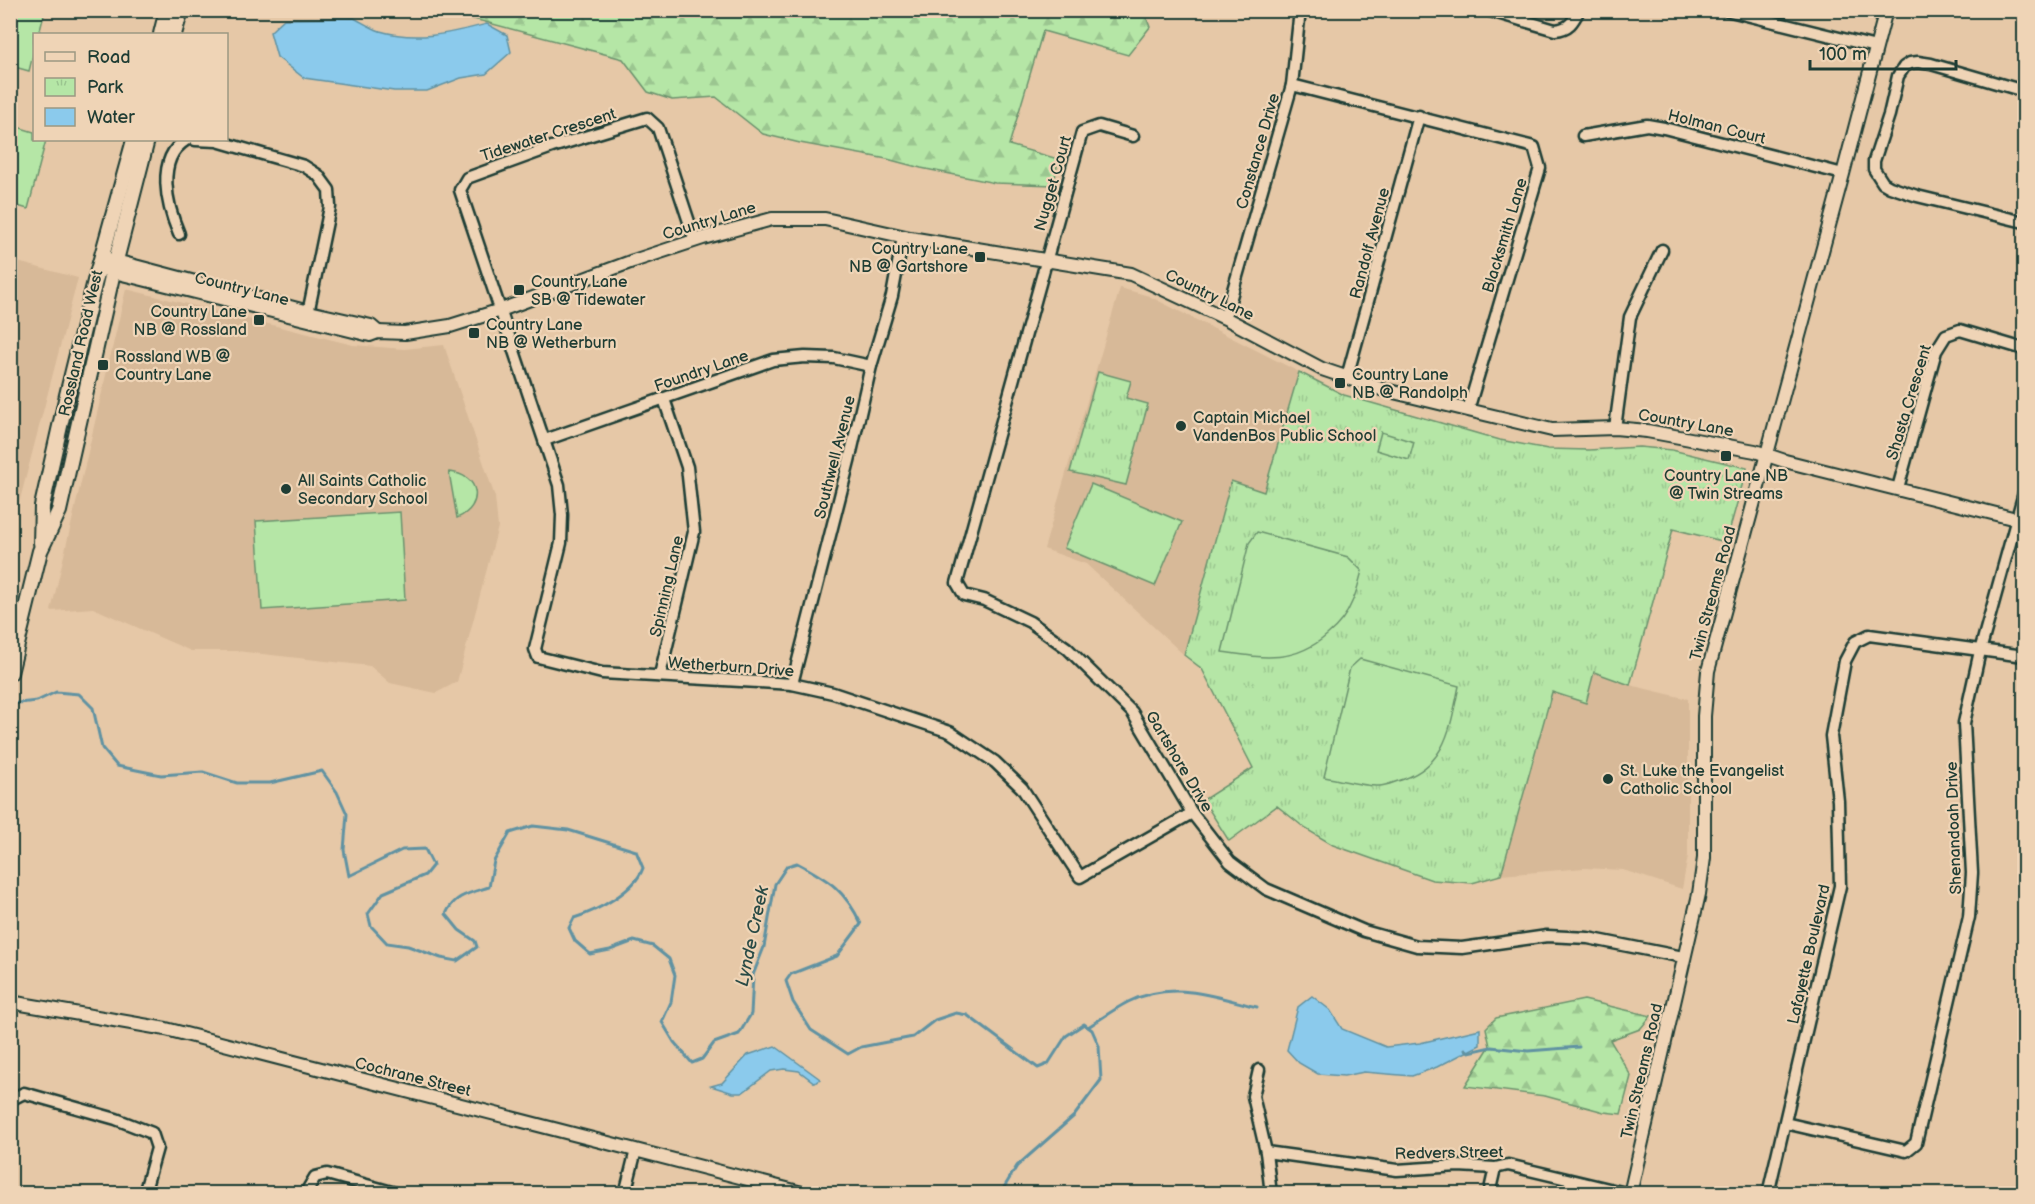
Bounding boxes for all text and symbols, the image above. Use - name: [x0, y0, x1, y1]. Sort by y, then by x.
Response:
- legend: [33, 33, 228, 141]
- scale bar: [1810, 33, 1956, 71]
- text: 100 m: [1819, 44, 1867, 65]
- text: Road: [87, 47, 131, 68]
- text: Park: [87, 77, 123, 98]
- street label: Constance Drive: [1233, 91, 1284, 212]
- street label: Tidewater Crescent: [478, 105, 619, 166]
- street label: Holman Court: [1666, 106, 1768, 149]
- text: Water: [87, 107, 135, 128]
- street label: Nugget Court: [1031, 133, 1076, 233]
- street label: Blacksmith Lane: [1479, 175, 1532, 295]
- street label: Randolf Avenue: [1346, 185, 1395, 301]
- street label: Country Lane: [661, 198, 759, 245]
- place label: Country Lane NB @ Gartshore: [849, 240, 969, 277]
- marker: Country Lane NB @ Gartshore: [973, 250, 987, 264]
- street label: Country Lane: [1162, 266, 1257, 325]
- street label: Rossland Road West: [55, 268, 108, 418]
- street label: Country Lane: [193, 269, 291, 310]
- place label: Country Lane SB @ Tidewater: [531, 273, 646, 310]
- marker: Country Lane SB @ Tidewater: [512, 283, 526, 297]
- place label: Country Lane NB @ Rossland: [134, 303, 248, 340]
- marker: Country Lane NB @ Rossland: [252, 313, 266, 327]
- place label: Country Lane NB @ Wetherburn: [486, 316, 617, 353]
- marker: Country Lane NB @ Wetherburn: [467, 326, 481, 340]
- street label: Shasta Crescent: [1883, 342, 1936, 462]
- street label: Foundry Lane: [652, 346, 752, 396]
- place label: Rossland WB @ Country Lane: [115, 348, 231, 385]
- marker: Rossland WB @ Country Lane: [96, 358, 110, 372]
- place label: Country Lane NB @ Randolph: [1352, 366, 1468, 403]
- marker: Country Lane NB @ Randolph: [1333, 376, 1347, 390]
- street label: Southwell Avenue: [811, 393, 860, 521]
- street label: Country Lane: [1637, 406, 1735, 441]
- place label: Captain Michael VandenBos Public School: [1193, 409, 1376, 446]
- marker: Captain Michael VandenBos Public School: [1174, 419, 1188, 433]
- marker: Country Lane NB @ Twin Streams: [1719, 449, 1733, 463]
- place label: Country Lane NB @ Twin Streams: [1664, 467, 1788, 504]
- place label: All Saints Catholic Secondary School: [298, 472, 428, 509]
- marker: All Saints Catholic Secondary School: [279, 482, 293, 496]
- street label: Twin Streams Road: [1686, 524, 1741, 663]
- street label: Spinning Lane: [647, 533, 688, 639]
- street label: Wetherburn Drive: [667, 654, 795, 681]
- street label: Gartshore Drive: [1141, 708, 1217, 816]
- street label: Shenandoah Drive: [1943, 761, 1966, 895]
- place label: St. Luke the Evangelist Catholic School: [1620, 762, 1784, 799]
- marker: St. Luke the Evangelist Catholic School: [1601, 772, 1615, 786]
- water label: Lynde Creek: [732, 883, 774, 988]
- street label: Lafayette Boulevard: [1784, 883, 1835, 1026]
- street label: Twin Streams Road: [1618, 1002, 1667, 1141]
- street label: Cochrane Street: [353, 1054, 473, 1101]
- street label: Redvers Street: [1395, 1143, 1504, 1164]

